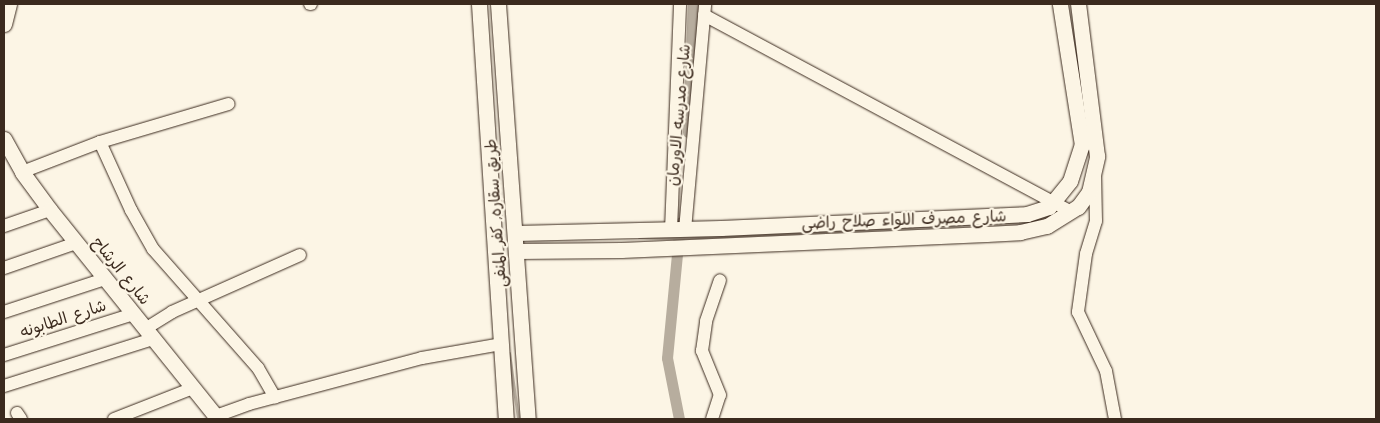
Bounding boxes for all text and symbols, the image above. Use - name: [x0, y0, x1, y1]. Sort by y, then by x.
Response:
- street label: شارع مدرسه الاورمان: [663, 43, 695, 187]
- street label: طريق سقاره, كفر المنفى: [481, 138, 511, 288]
- street label: شارع مصرف اللواء صلاح راضى: [801, 207, 1007, 233]
- street label: شارع الرشاح: [88, 233, 154, 309]
- street label: شارع الطابونه: [17, 296, 109, 342]

